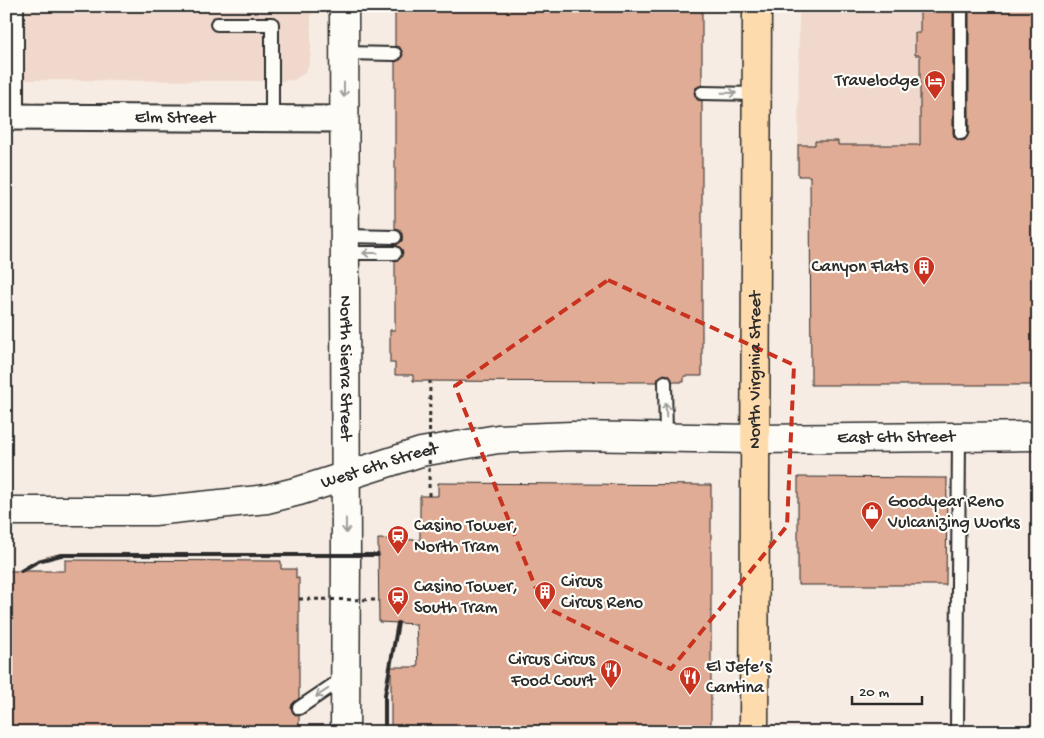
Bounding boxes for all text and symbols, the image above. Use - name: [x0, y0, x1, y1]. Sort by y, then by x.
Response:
- hotel icon: Travelodge: [923, 69, 947, 100]
- place label: Travelodge: [834, 71, 920, 92]
- one-way arrow: [339, 82, 349, 98]
- one-way arrow: [721, 88, 737, 98]
- street label: Elm Street: [135, 107, 217, 129]
- one-way arrow: [362, 248, 378, 258]
- building icon: Canyon Flats: [912, 255, 936, 286]
- place label: Canyon Flats: [812, 257, 909, 278]
- street label: North Virginia Street: [745, 289, 766, 449]
- street label: North Sierra Street: [335, 295, 356, 442]
- one-way arrow: [661, 402, 670, 418]
- street label: East 6th Street: [837, 426, 957, 449]
- street label: West 6th Street: [318, 439, 441, 494]
- place label: Goodyear Reno Vulcanizing Works: [887, 492, 1021, 534]
- shop icon: Goodyear Reno Vulcanizing Works: [860, 500, 884, 531]
- place label: Casino Tower, North Tram: [414, 516, 518, 558]
- one-way arrow: [341, 518, 351, 534]
- station icon: Casino Tower, North Tram: [386, 524, 410, 555]
- place label: Circus Circus Reno: [561, 572, 643, 614]
- place label: Casino Tower, South Tram: [414, 577, 518, 619]
- building icon: Circus Circus Reno: [533, 580, 557, 611]
- station icon: Casino Tower, South Tram: [386, 585, 410, 616]
- place label: Circus Circus Food Court: [508, 650, 597, 692]
- place label: El Jefe’s Cantina: [706, 657, 773, 699]
- restaurant icon: Circus Circus Food Court: [599, 658, 623, 689]
- restaurant icon: El Jefe’s Cantina: [678, 665, 702, 696]
- scale bar: [852, 673, 922, 705]
- text: 20 m: [859, 684, 889, 702]
- one-way arrow: [315, 687, 329, 698]

